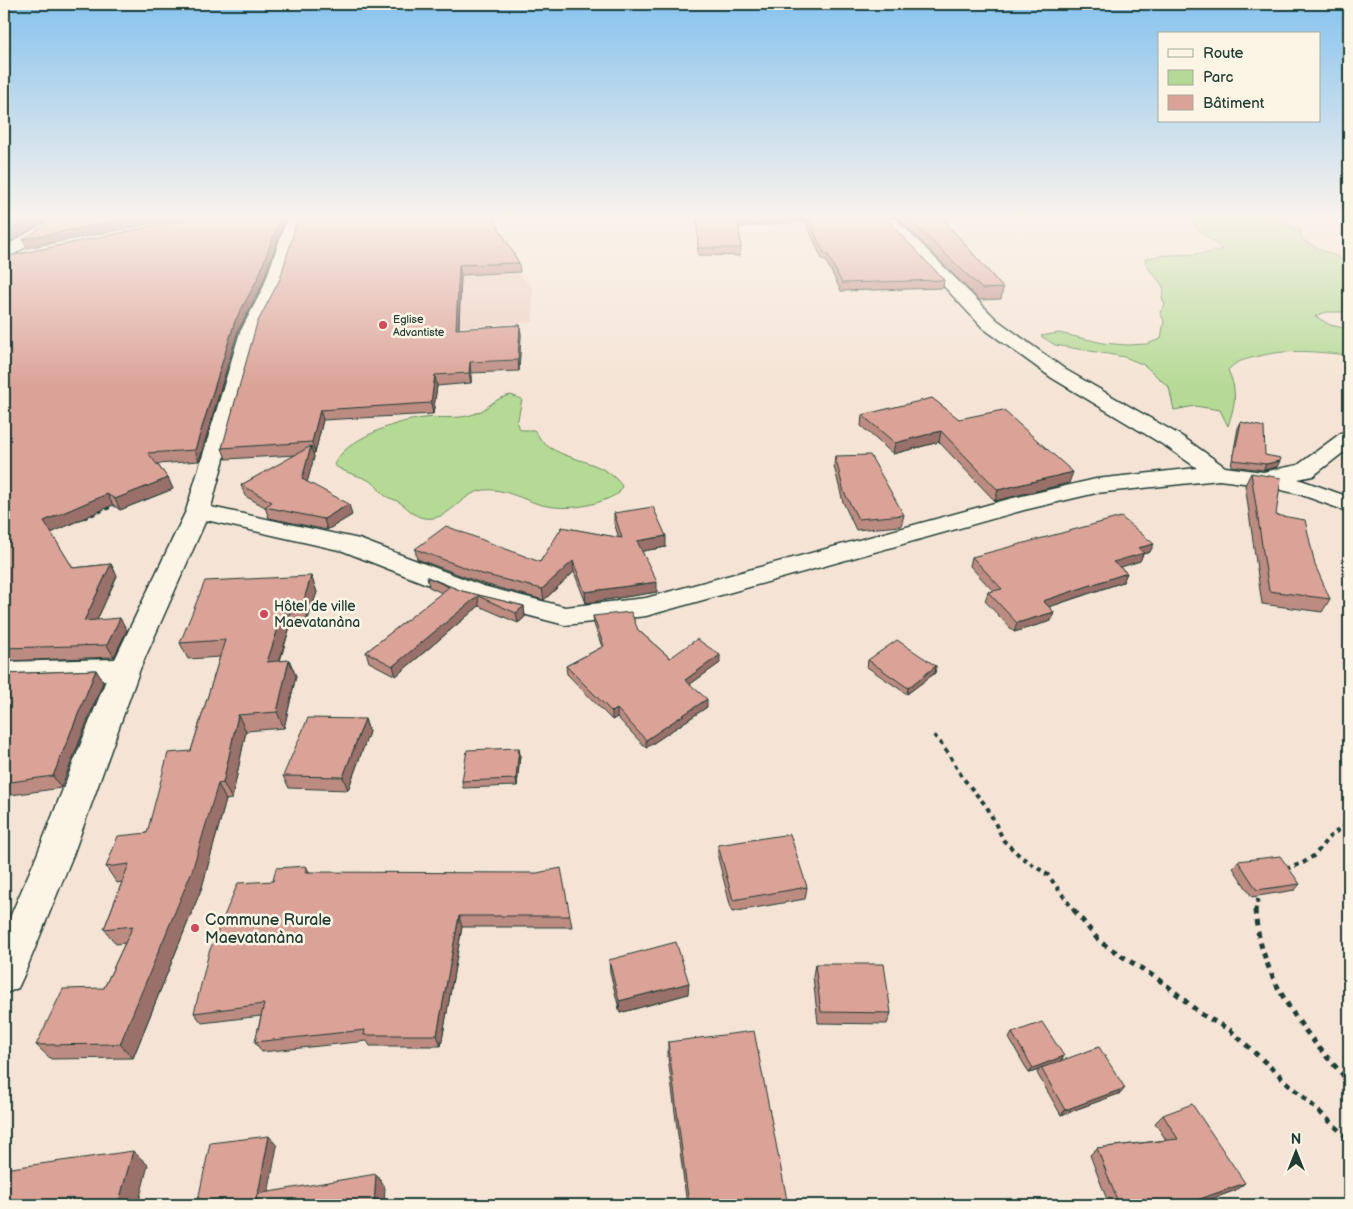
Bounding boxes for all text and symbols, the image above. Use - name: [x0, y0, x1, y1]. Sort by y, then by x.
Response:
- legend: [1158, 32, 1320, 122]
- text: Route: [1203, 44, 1244, 63]
- text: Parc: [1203, 68, 1233, 87]
- text: Bâtiment: [1203, 94, 1265, 113]
- place label: Eglise Advantiste: [393, 313, 445, 339]
- marker: Eglise Advantiste: [377, 319, 389, 331]
- place label: Hôtel de ville Maevatanàna: [274, 598, 360, 631]
- marker: Hôtel de ville Maevatanàna: [258, 608, 270, 620]
- place label: Commune Rurale Maevatanàna: [205, 911, 332, 948]
- marker: Commune Rurale Maevatanàna: [189, 922, 201, 934]
- north arrow: [1270, 1126, 1320, 1176]
- text: N: [1291, 1131, 1301, 1148]

